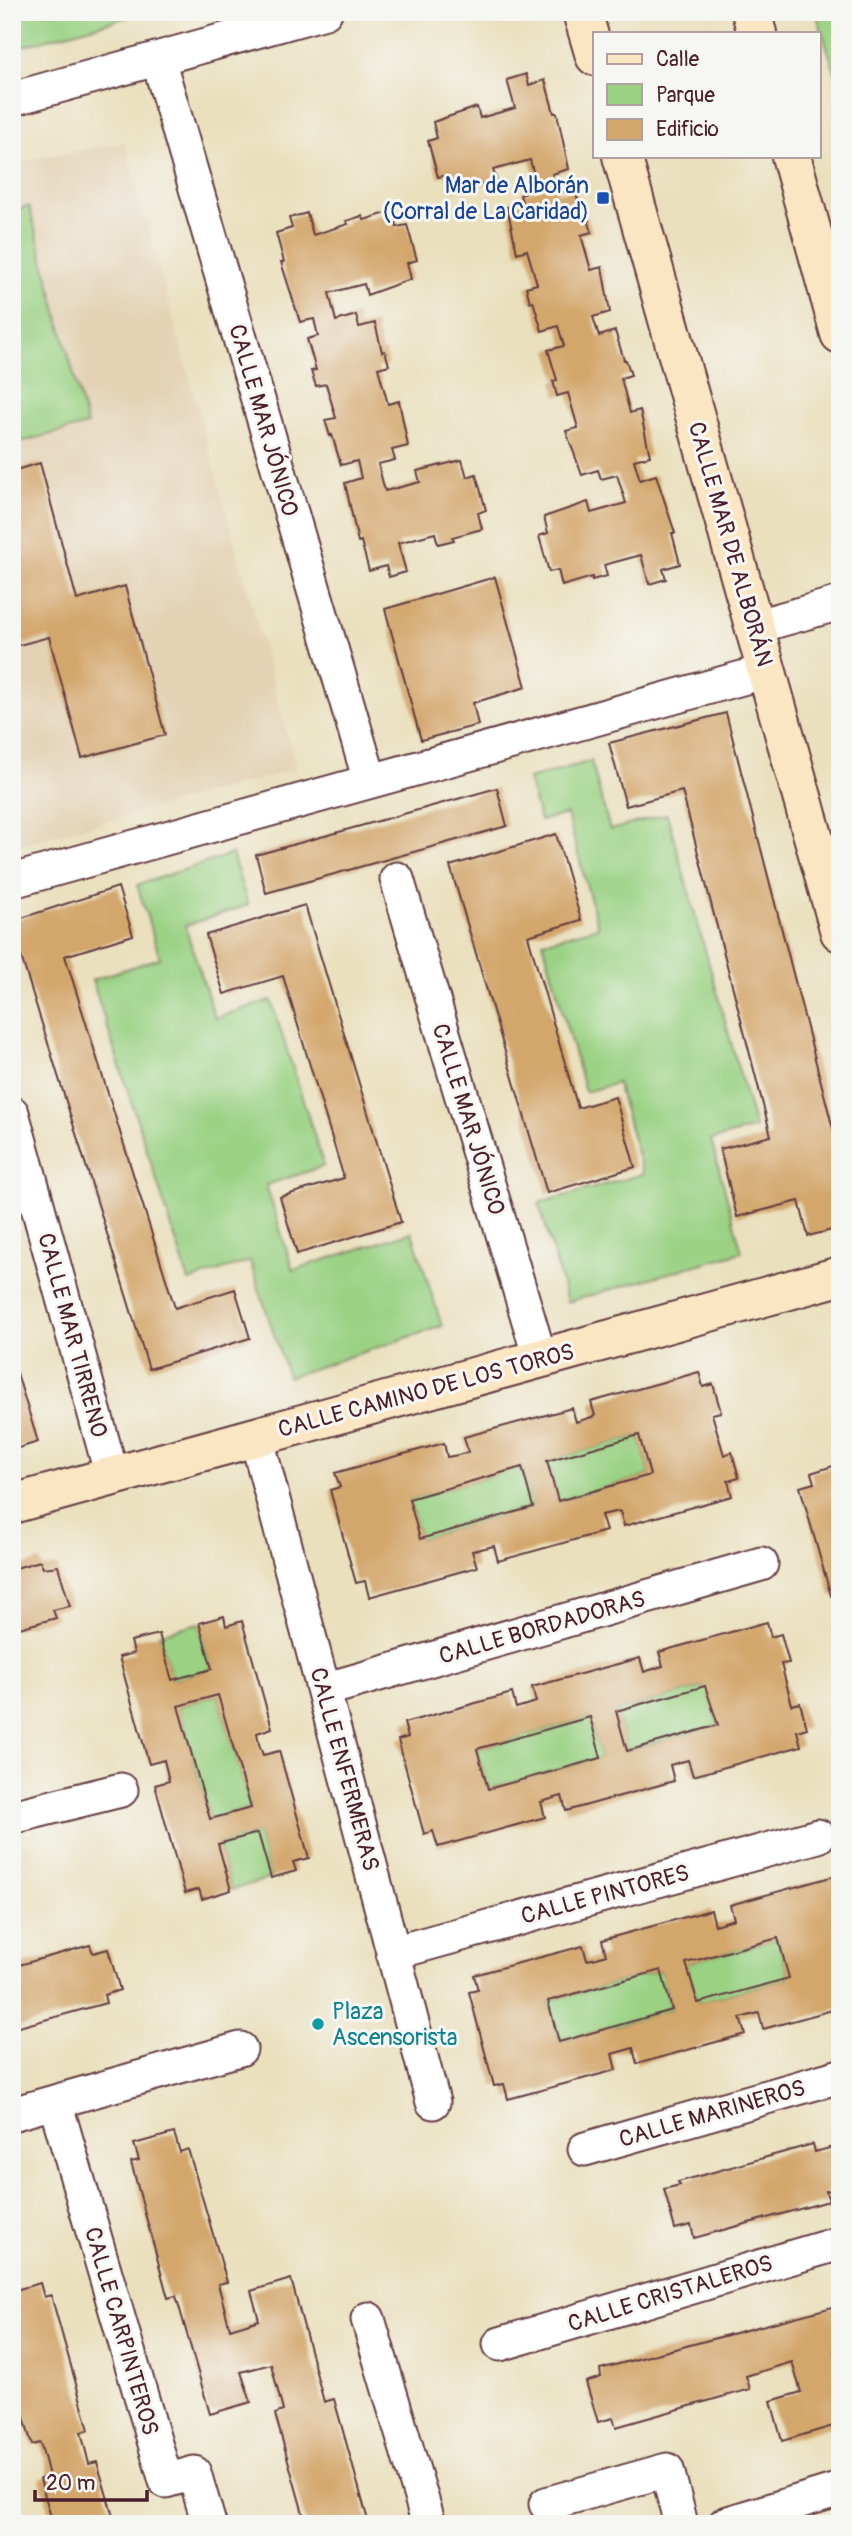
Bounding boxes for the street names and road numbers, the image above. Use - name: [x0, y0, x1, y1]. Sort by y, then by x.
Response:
- street label: CALLE MAR JÓNICO: [222, 321, 306, 519]
- street label: CALLE MAR DE ALBORÁN: [682, 419, 779, 670]
- street label: CALLE MAR JÓNICO: [426, 1020, 512, 1218]
- street label: CALLE MAR TIRRENO: [31, 1230, 114, 1440]
- street label: CALLE CAMINO DE LOS TOROS: [275, 1337, 577, 1444]
- street label: CALLE BORDADORAS: [436, 1584, 649, 1671]
- street label: CALLE ENFERMERAS: [303, 1664, 386, 1874]
- street label: CALLE PINTORES: [518, 1858, 692, 1931]
- street label: CALLE MARINEROS: [616, 2073, 808, 2154]
- street label: CALLE CARPINTEROS: [78, 2224, 165, 2439]
- street label: CALLE CRISTALEROS: [564, 2249, 776, 2338]

